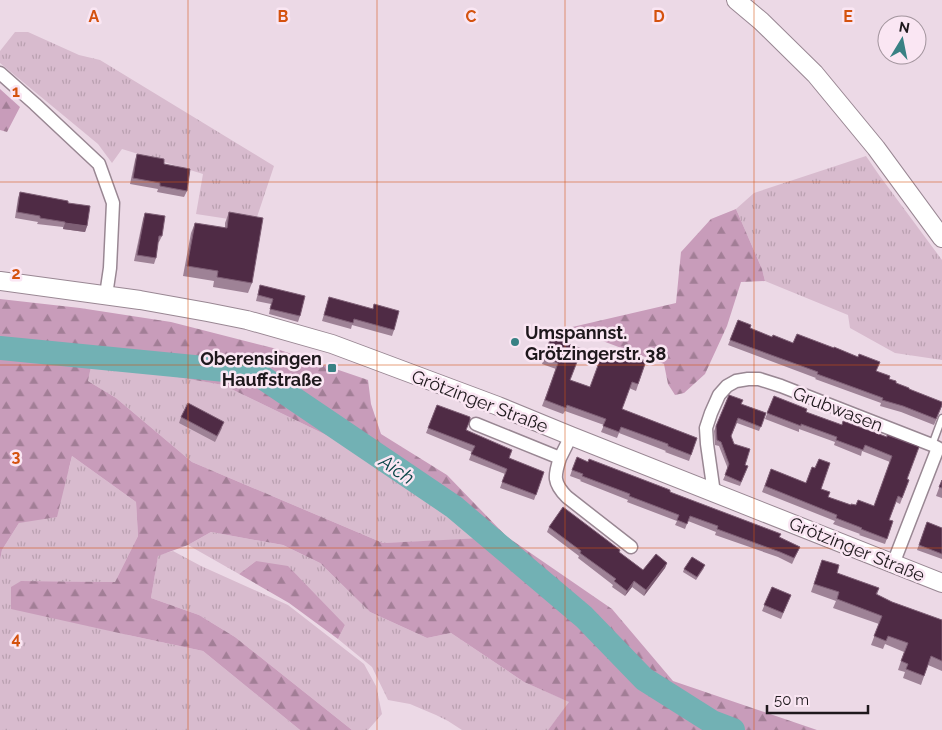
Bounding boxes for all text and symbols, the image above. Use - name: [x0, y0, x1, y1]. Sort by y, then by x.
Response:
- text: A: [89, 7, 100, 26]
- text: B: [278, 7, 289, 26]
- text: C: [466, 7, 477, 26]
- text: D: [653, 7, 665, 26]
- text: E: [843, 7, 853, 26]
- north arrow: [877, 15, 927, 65]
- text: N: [898, 18, 911, 36]
- text: 1: [12, 82, 20, 101]
- text: 2: [11, 264, 21, 283]
- place label: Umspannst. Grötzingerstr. 38: [525, 322, 666, 364]
- marker: Umspannst. Grötzingerstr. 38: [509, 336, 521, 348]
- place label: Oberensingen Hauffstraße: [200, 348, 322, 390]
- marker: Oberensingen Hauffstraße: [326, 362, 338, 374]
- street label: Grötzinger Straße: [409, 365, 552, 437]
- street label: Grubwasen: [790, 382, 886, 436]
- text: 3: [12, 447, 21, 466]
- water label: Aich: [375, 449, 419, 488]
- street label: Grötzinger Straße: [786, 512, 928, 586]
- text: 4: [11, 629, 21, 648]
- scale bar: [767, 682, 868, 714]
- text: 50 m: [774, 691, 809, 709]

